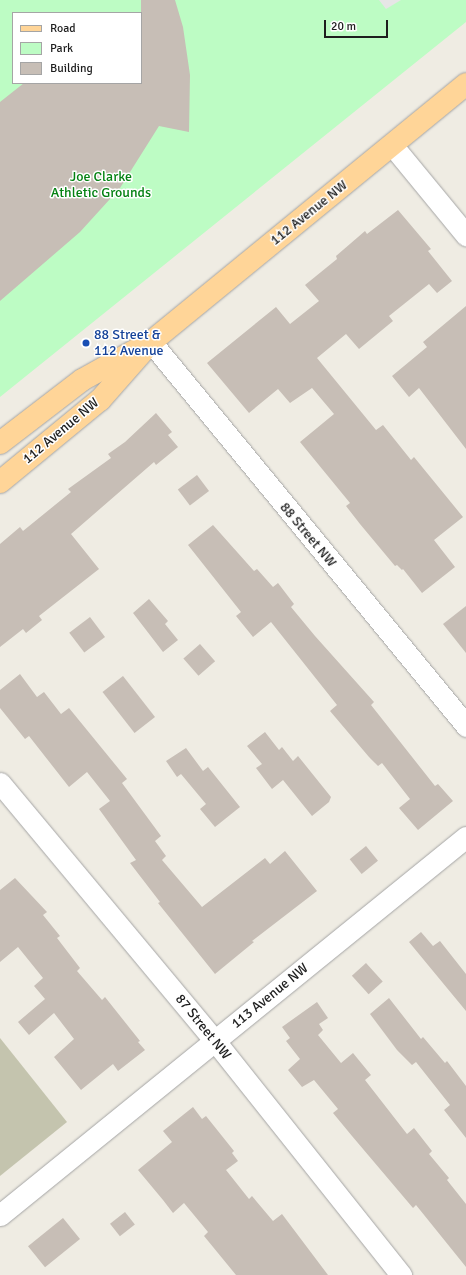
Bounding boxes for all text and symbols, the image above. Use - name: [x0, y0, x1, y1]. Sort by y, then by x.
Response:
- legend: [12, 12, 142, 84]
- scale bar: [326, 12, 390, 38]
- text: 20 m: [331, 19, 356, 34]
- text: Road: [50, 21, 76, 36]
- text: Park: [50, 41, 73, 56]
- text: Building: [50, 61, 93, 76]
- park label: Joe Clarke Athletic Grounds: [51, 169, 151, 202]
- street label: 112 Avenue NW: [267, 177, 351, 249]
- place label: 88 Street & 112 Avenue: [94, 327, 164, 360]
- marker: 88 Street & 112 Avenue: [81, 338, 91, 348]
- street label: 112 Avenue NW: [20, 394, 102, 468]
- street label: 88 Street NW: [276, 499, 340, 571]
- street label: 113 Avenue NW: [228, 960, 312, 1032]
- street label: 87 Street NW: [172, 991, 234, 1063]

